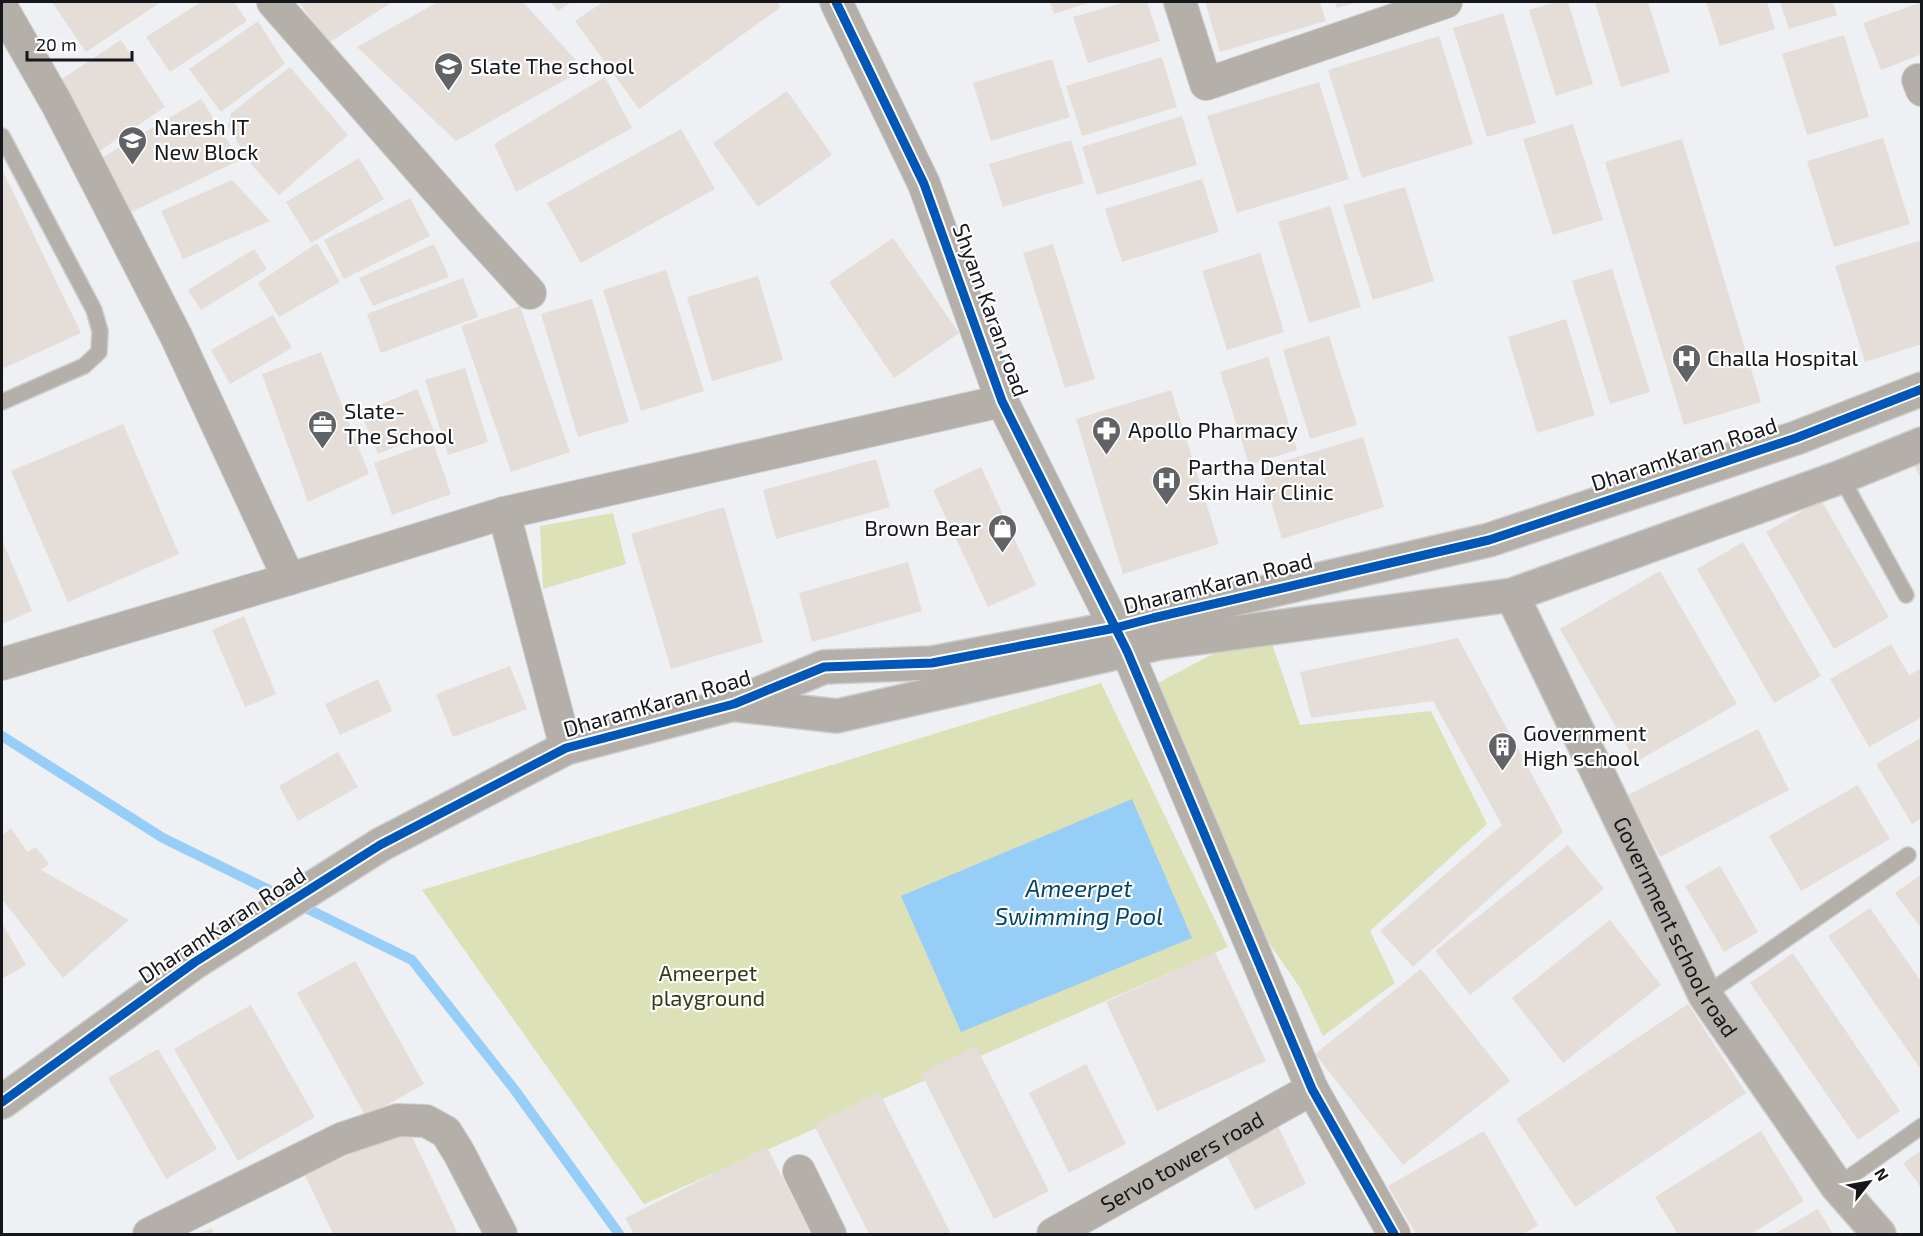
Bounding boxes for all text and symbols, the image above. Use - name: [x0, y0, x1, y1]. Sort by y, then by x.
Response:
- scale bar: [27, 24, 132, 62]
- text: 20 m: [36, 33, 77, 55]
- school or university icon: Slate The school: [433, 50, 465, 92]
- place label: Slate The school: [470, 52, 635, 78]
- place label: Naresh IT New Block: [154, 113, 259, 164]
- school or university icon: Naresh IT New Block: [117, 124, 149, 166]
- street label: Shyam Karan road: [949, 220, 1035, 400]
- hospital icon: Challa Hospital: [1670, 342, 1702, 384]
- place label: Challa Hospital: [1707, 344, 1858, 370]
- place label: Slate- The School: [344, 397, 454, 448]
- office icon: Slate- The School: [307, 408, 339, 450]
- street label: DharamKaran Road: [1587, 411, 1780, 495]
- pharmacy icon: Apollo Pharmacy: [1091, 414, 1123, 456]
- place label: Apollo Pharmacy: [1128, 416, 1298, 442]
- place label: Partha Dental Skin Hair Clinic: [1188, 453, 1334, 504]
- hospital icon: Partha Dental Skin Hair Clinic: [1151, 464, 1183, 506]
- shop icon: Brown Bear: [986, 512, 1018, 554]
- place label: Brown Bear: [864, 514, 981, 540]
- street label: DharamKaran Road: [1121, 546, 1315, 618]
- street label: DharamKaran Road: [560, 663, 754, 741]
- place label: Government High school: [1523, 719, 1646, 770]
- building icon: Government High school: [1486, 730, 1518, 772]
- street label: Government school road: [1609, 812, 1744, 1042]
- street label: DharamKaran Road: [133, 860, 310, 988]
- water label: Ameerpet Swimming Pool: [995, 873, 1163, 930]
- park label: Ameerpet playground: [651, 959, 765, 1010]
- street label: Servo towers road: [1095, 1105, 1268, 1217]
- north arrow: [1839, 1152, 1899, 1212]
- text: N: [1871, 1164, 1893, 1184]

